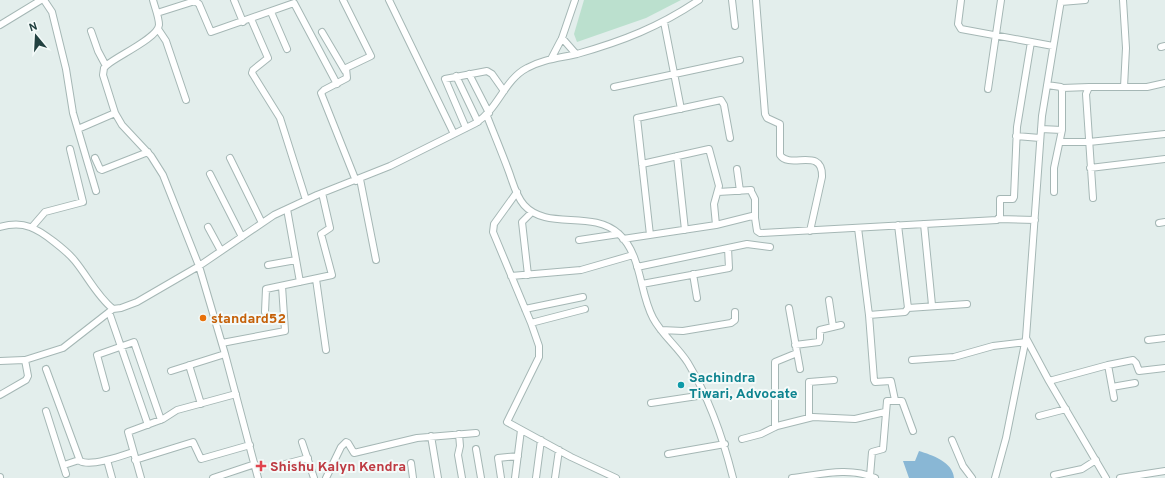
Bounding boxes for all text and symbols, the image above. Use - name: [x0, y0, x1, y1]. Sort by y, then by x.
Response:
- north arrow: [16, 16, 56, 56]
- text: N: [27, 20, 39, 35]
- place label: standard52: [211, 311, 286, 328]
- marker: standard52: [198, 313, 208, 323]
- place label: Sachindra Tiwari, Advocate: [689, 370, 798, 403]
- marker: Sachindra Tiwari, Advocate: [676, 380, 686, 390]
- place label: Shishu Kalyn Kendra: [270, 459, 406, 476]
- marker: Shishu Kalyn Kendra: [255, 460, 267, 472]

